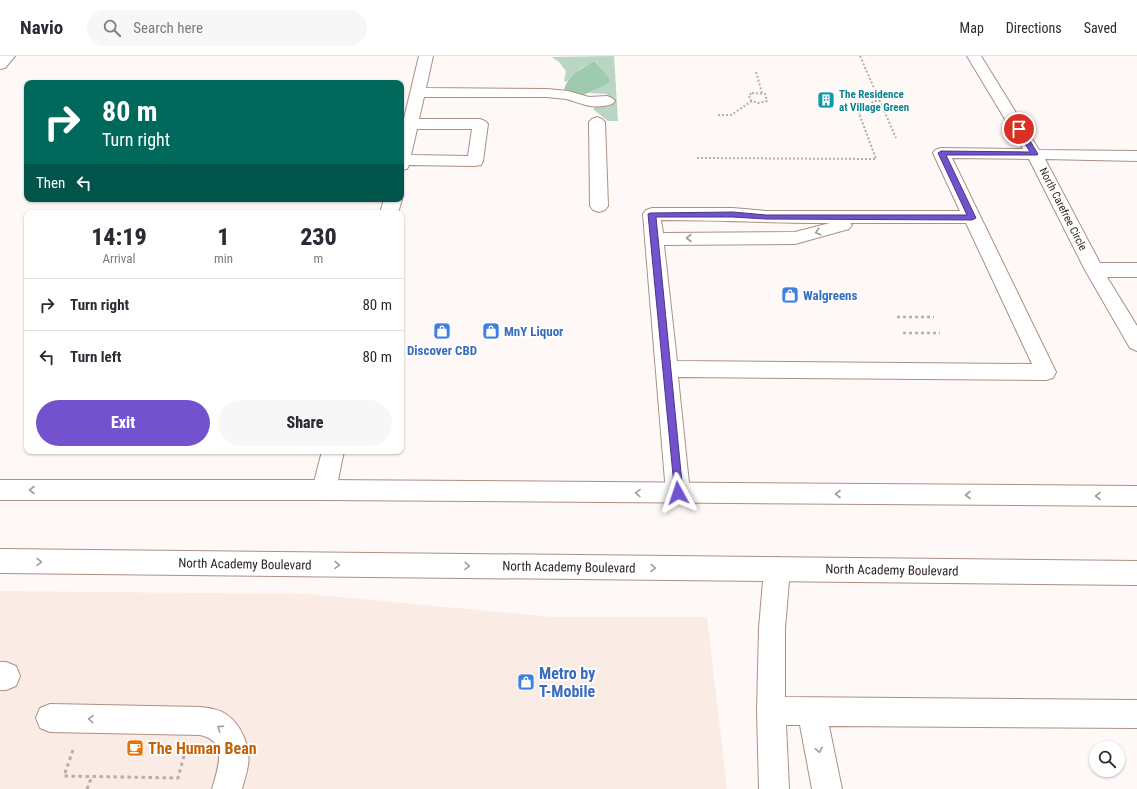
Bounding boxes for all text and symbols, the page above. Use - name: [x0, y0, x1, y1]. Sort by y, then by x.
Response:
- search box: [87, 10, 367, 46]
- text: Navio: [20, 16, 63, 39]
- icon: search: [101, 17, 123, 39]
- text: Search here: [133, 19, 203, 37]
- text: Map: [960, 20, 984, 36]
- text: Directions: [1006, 20, 1062, 36]
- text: Saved: [1084, 20, 1117, 36]
- place label: The Residence at Village Green: [839, 88, 909, 114]
- building icon: The Residence at Village Green: [816, 90, 836, 110]
- text: 80 m: [102, 95, 158, 128]
- icon: right: [36, 96, 88, 148]
- pin: [1002, 112, 1036, 146]
- icon: arrive: [1008, 118, 1030, 140]
- text: Turn right: [102, 129, 170, 150]
- street label: North Carefree Circle: [1036, 165, 1090, 253]
- icon: left: [73, 172, 95, 194]
- text: Then: [36, 174, 65, 192]
- text: 14:19: [91, 223, 147, 251]
- text: 1: [217, 223, 230, 251]
- text: 230: [300, 223, 337, 251]
- one-way arrow: [815, 227, 822, 236]
- one-way arrow: [686, 234, 692, 242]
- text: Arrival: [102, 251, 136, 266]
- text: min: [214, 251, 233, 266]
- text: m: [314, 251, 323, 266]
- shop icon: Walgreens: [780, 285, 800, 305]
- place label: Walgreens: [803, 288, 858, 303]
- icon: right: [36, 294, 58, 316]
- text: Turn right: [70, 296, 129, 314]
- text: 80 m: [362, 296, 392, 314]
- shop icon: Discover CBD: [432, 321, 452, 341]
- shop icon: MnY Liquor: [481, 321, 501, 341]
- place label: MnY Liquor: [504, 324, 564, 339]
- place label: Discover CBD: [407, 343, 477, 358]
- icon: left: [36, 346, 58, 368]
- text: Turn left: [70, 348, 121, 366]
- text: 80 m: [362, 348, 392, 366]
- button: Exit: [36, 400, 210, 446]
- button: Share: [218, 400, 392, 446]
- position arrow: [657, 472, 699, 514]
- one-way arrow: [29, 486, 35, 494]
- one-way arrow: [635, 489, 641, 497]
- one-way arrow: [835, 490, 841, 498]
- one-way arrow: [965, 491, 971, 499]
- one-way arrow: [1095, 492, 1101, 500]
- street label: North Academy Boulevard: [178, 555, 312, 573]
- one-way arrow: [36, 558, 42, 566]
- street label: North Academy Boulevard: [502, 558, 636, 576]
- one-way arrow: [334, 561, 340, 569]
- street label: North Academy Boulevard: [825, 561, 959, 579]
- one-way arrow: [464, 562, 470, 570]
- one-way arrow: [650, 564, 656, 572]
- place label: Metro by T-Mobile: [539, 664, 595, 701]
- shop icon: Metro by T-Mobile: [516, 672, 536, 692]
- one-way arrow: [88, 715, 94, 723]
- one-way arrow: [217, 725, 224, 732]
- cafe icon: The Human Bean: [125, 738, 145, 758]
- place label: The Human Bean: [148, 739, 257, 758]
- map controls: [1089, 741, 1125, 777]
- button: search: [1089, 741, 1125, 777]
- one-way arrow: [815, 747, 823, 753]

